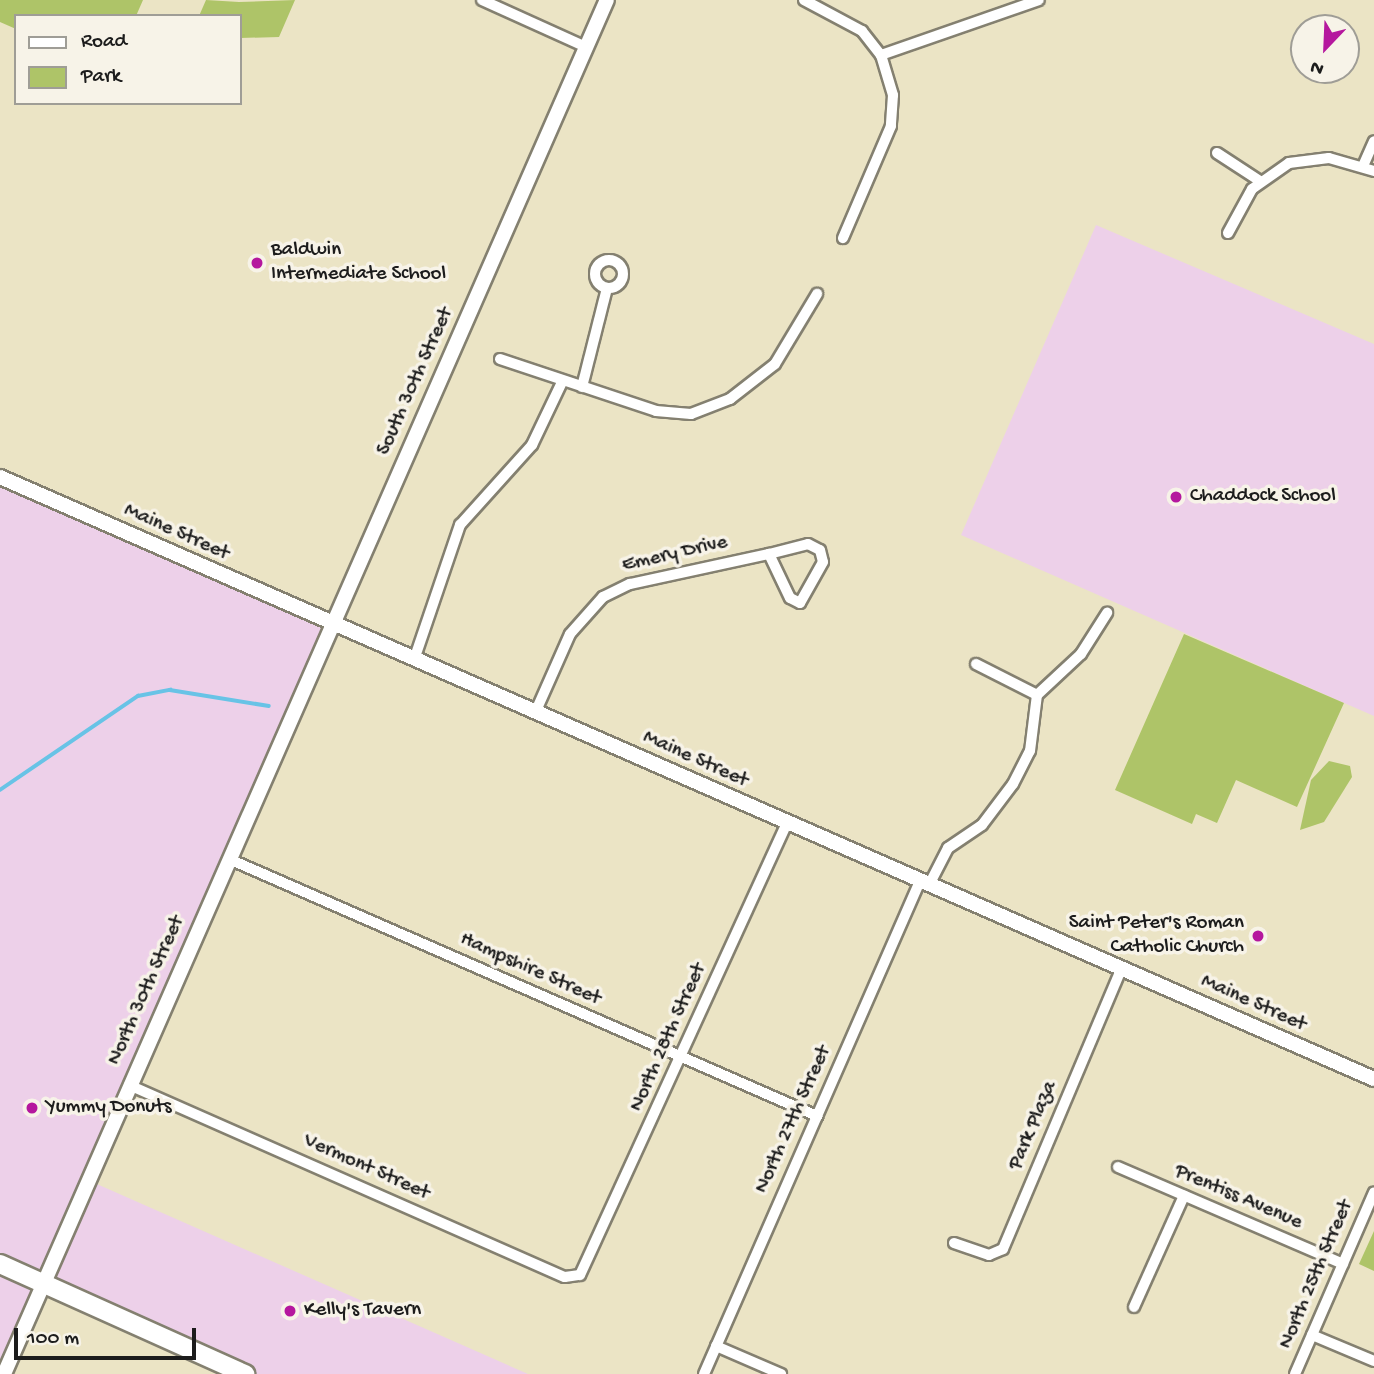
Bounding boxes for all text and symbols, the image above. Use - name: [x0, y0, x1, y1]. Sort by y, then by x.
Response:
- legend: [14, 14, 242, 105]
- north arrow: [1290, 14, 1360, 84]
- text: Road: [81, 30, 127, 55]
- text: N: [1307, 54, 1328, 80]
- text: Park: [81, 65, 121, 90]
- place label: Baldwin Intermediate School: [271, 238, 446, 288]
- marker: Baldwin Intermediate School: [249, 255, 265, 271]
- street label: South 30th Street: [372, 304, 460, 460]
- place label: Chaddock School: [1190, 484, 1336, 510]
- marker: Chaddock School: [1168, 489, 1184, 505]
- street label: Maine Street: [119, 499, 233, 567]
- street label: Emery Drive: [620, 531, 730, 579]
- street label: Maine Street: [638, 726, 752, 794]
- place label: Saint Peter's Roman Catholic Church: [1069, 911, 1244, 961]
- street label: North 30th Street: [103, 913, 191, 1069]
- street label: Hampshire Street: [456, 928, 604, 1012]
- marker: Saint Peter's Roman Catholic Church: [1250, 928, 1266, 944]
- street label: North 28th Street: [625, 960, 713, 1116]
- street label: Maine Street: [1196, 970, 1310, 1038]
- street label: North 27th Street: [750, 1042, 838, 1198]
- street label: Park Plaza: [1004, 1078, 1064, 1174]
- place label: Yummy Donuts: [46, 1095, 171, 1121]
- marker: Yummy Donuts: [24, 1100, 40, 1116]
- street label: Vermont Street: [299, 1129, 433, 1207]
- street label: Prentiss Avenue: [1170, 1160, 1306, 1236]
- street label: North 25th Street: [1274, 1197, 1360, 1353]
- place label: Kelly's Tavern: [304, 1298, 421, 1324]
- marker: Kelly's Tavern: [282, 1303, 298, 1319]
- scale bar: [18, 1314, 200, 1358]
- text: 100 m: [27, 1327, 79, 1352]

